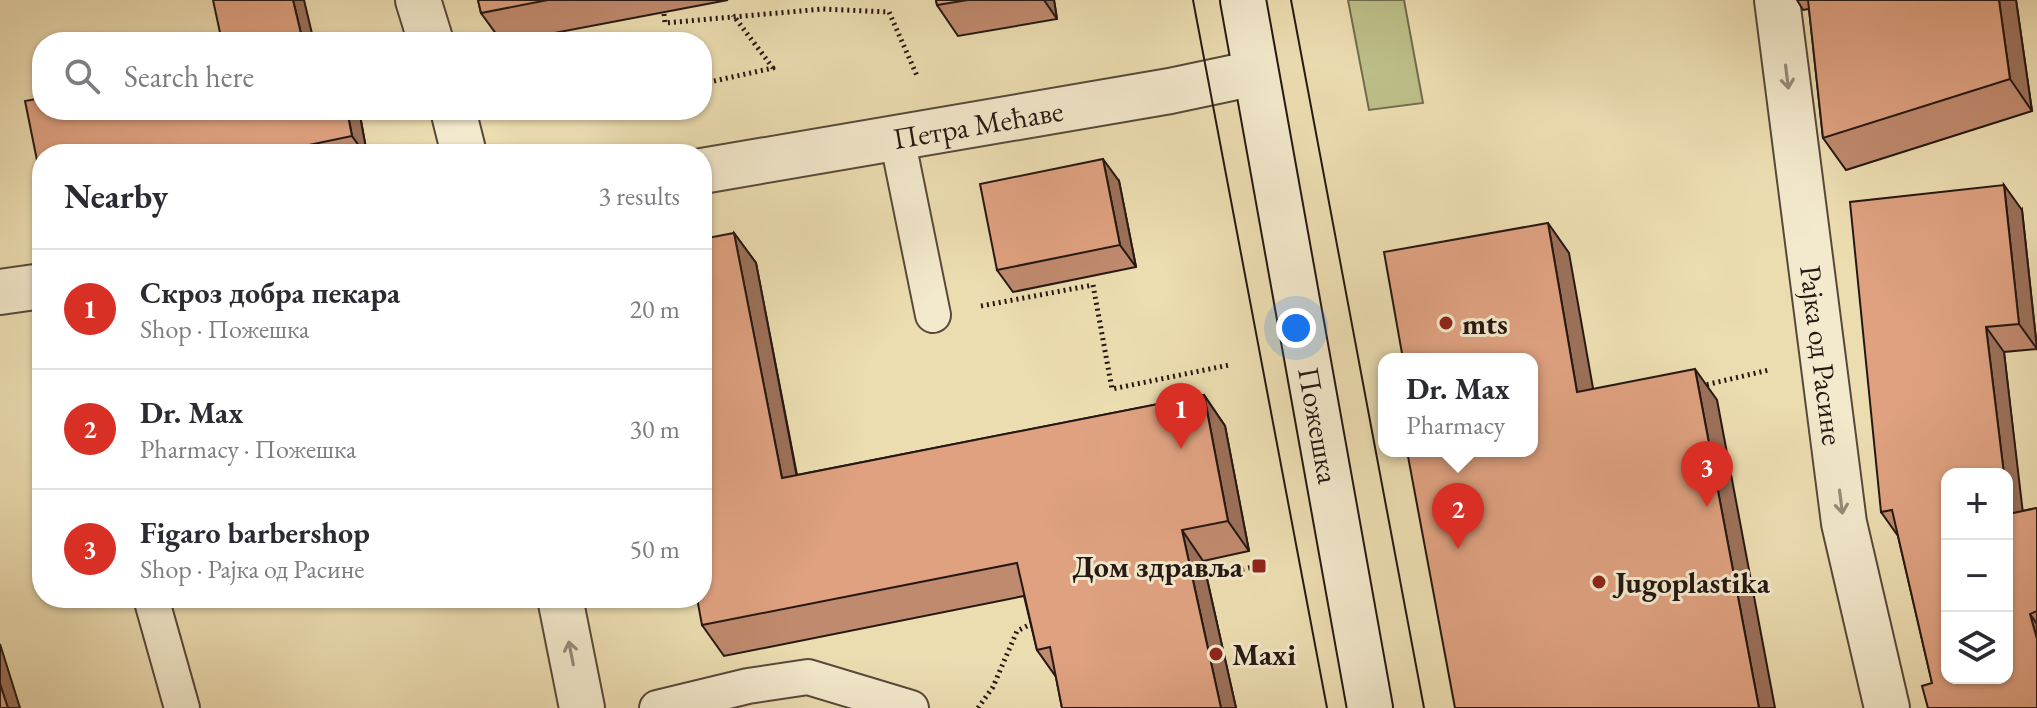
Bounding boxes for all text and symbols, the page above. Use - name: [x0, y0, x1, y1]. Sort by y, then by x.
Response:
- search box: [32, 32, 712, 120]
- icon: search: [60, 54, 104, 98]
- text: Search here: [124, 57, 254, 96]
- one-way arrow: [1780, 64, 1795, 90]
- street label: Петра Мећаве: [890, 90, 1066, 158]
- text: Nearby: [64, 174, 168, 218]
- text: 3 results: [599, 179, 680, 213]
- street label: Рајка од Расине: [1792, 263, 1853, 447]
- text: Скроз добра пекара: [140, 273, 400, 312]
- text: 1: [83, 292, 97, 326]
- text: 20 m: [630, 292, 680, 326]
- place label: mts: [1462, 304, 1508, 343]
- your location: [1276, 308, 1316, 348]
- text: Shop · Пожешка: [140, 312, 309, 346]
- marker: mts: [1437, 314, 1455, 332]
- popup: [1378, 353, 1538, 457]
- street label: Пожешка: [1290, 364, 1349, 487]
- text: Dr. Max: [1406, 369, 1510, 408]
- pin: 1: [1155, 383, 1207, 449]
- text: Dr. Max: [140, 393, 243, 432]
- text: Pharmacy: [1406, 408, 1505, 442]
- text: 2: [83, 412, 97, 446]
- text: 30 m: [630, 412, 680, 446]
- text: Pharmacy · Пожешка: [140, 432, 356, 466]
- pin: 3: [1681, 441, 1733, 507]
- map controls: [1941, 468, 2013, 684]
- button: +: [1941, 468, 2013, 540]
- pin: 2: [1432, 483, 1484, 549]
- one-way arrow: [1834, 489, 1849, 514]
- text: Figaro barbershop: [140, 513, 370, 552]
- text: 3: [83, 532, 97, 566]
- text: 50 m: [630, 532, 680, 566]
- button: −: [1941, 540, 2013, 612]
- place label: Дом здравља: [1072, 547, 1244, 586]
- text: Shop · Рајка од Расине: [140, 552, 364, 586]
- marker: Дом здравља: [1250, 557, 1268, 575]
- place label: Jugoplastika: [1612, 563, 1771, 602]
- marker: Jugoplastika: [1590, 573, 1608, 591]
- button: layers: [1941, 612, 2013, 684]
- place label: Maxi: [1232, 635, 1296, 674]
- one-way arrow: [563, 641, 578, 666]
- marker: Maxi: [1207, 645, 1225, 663]

